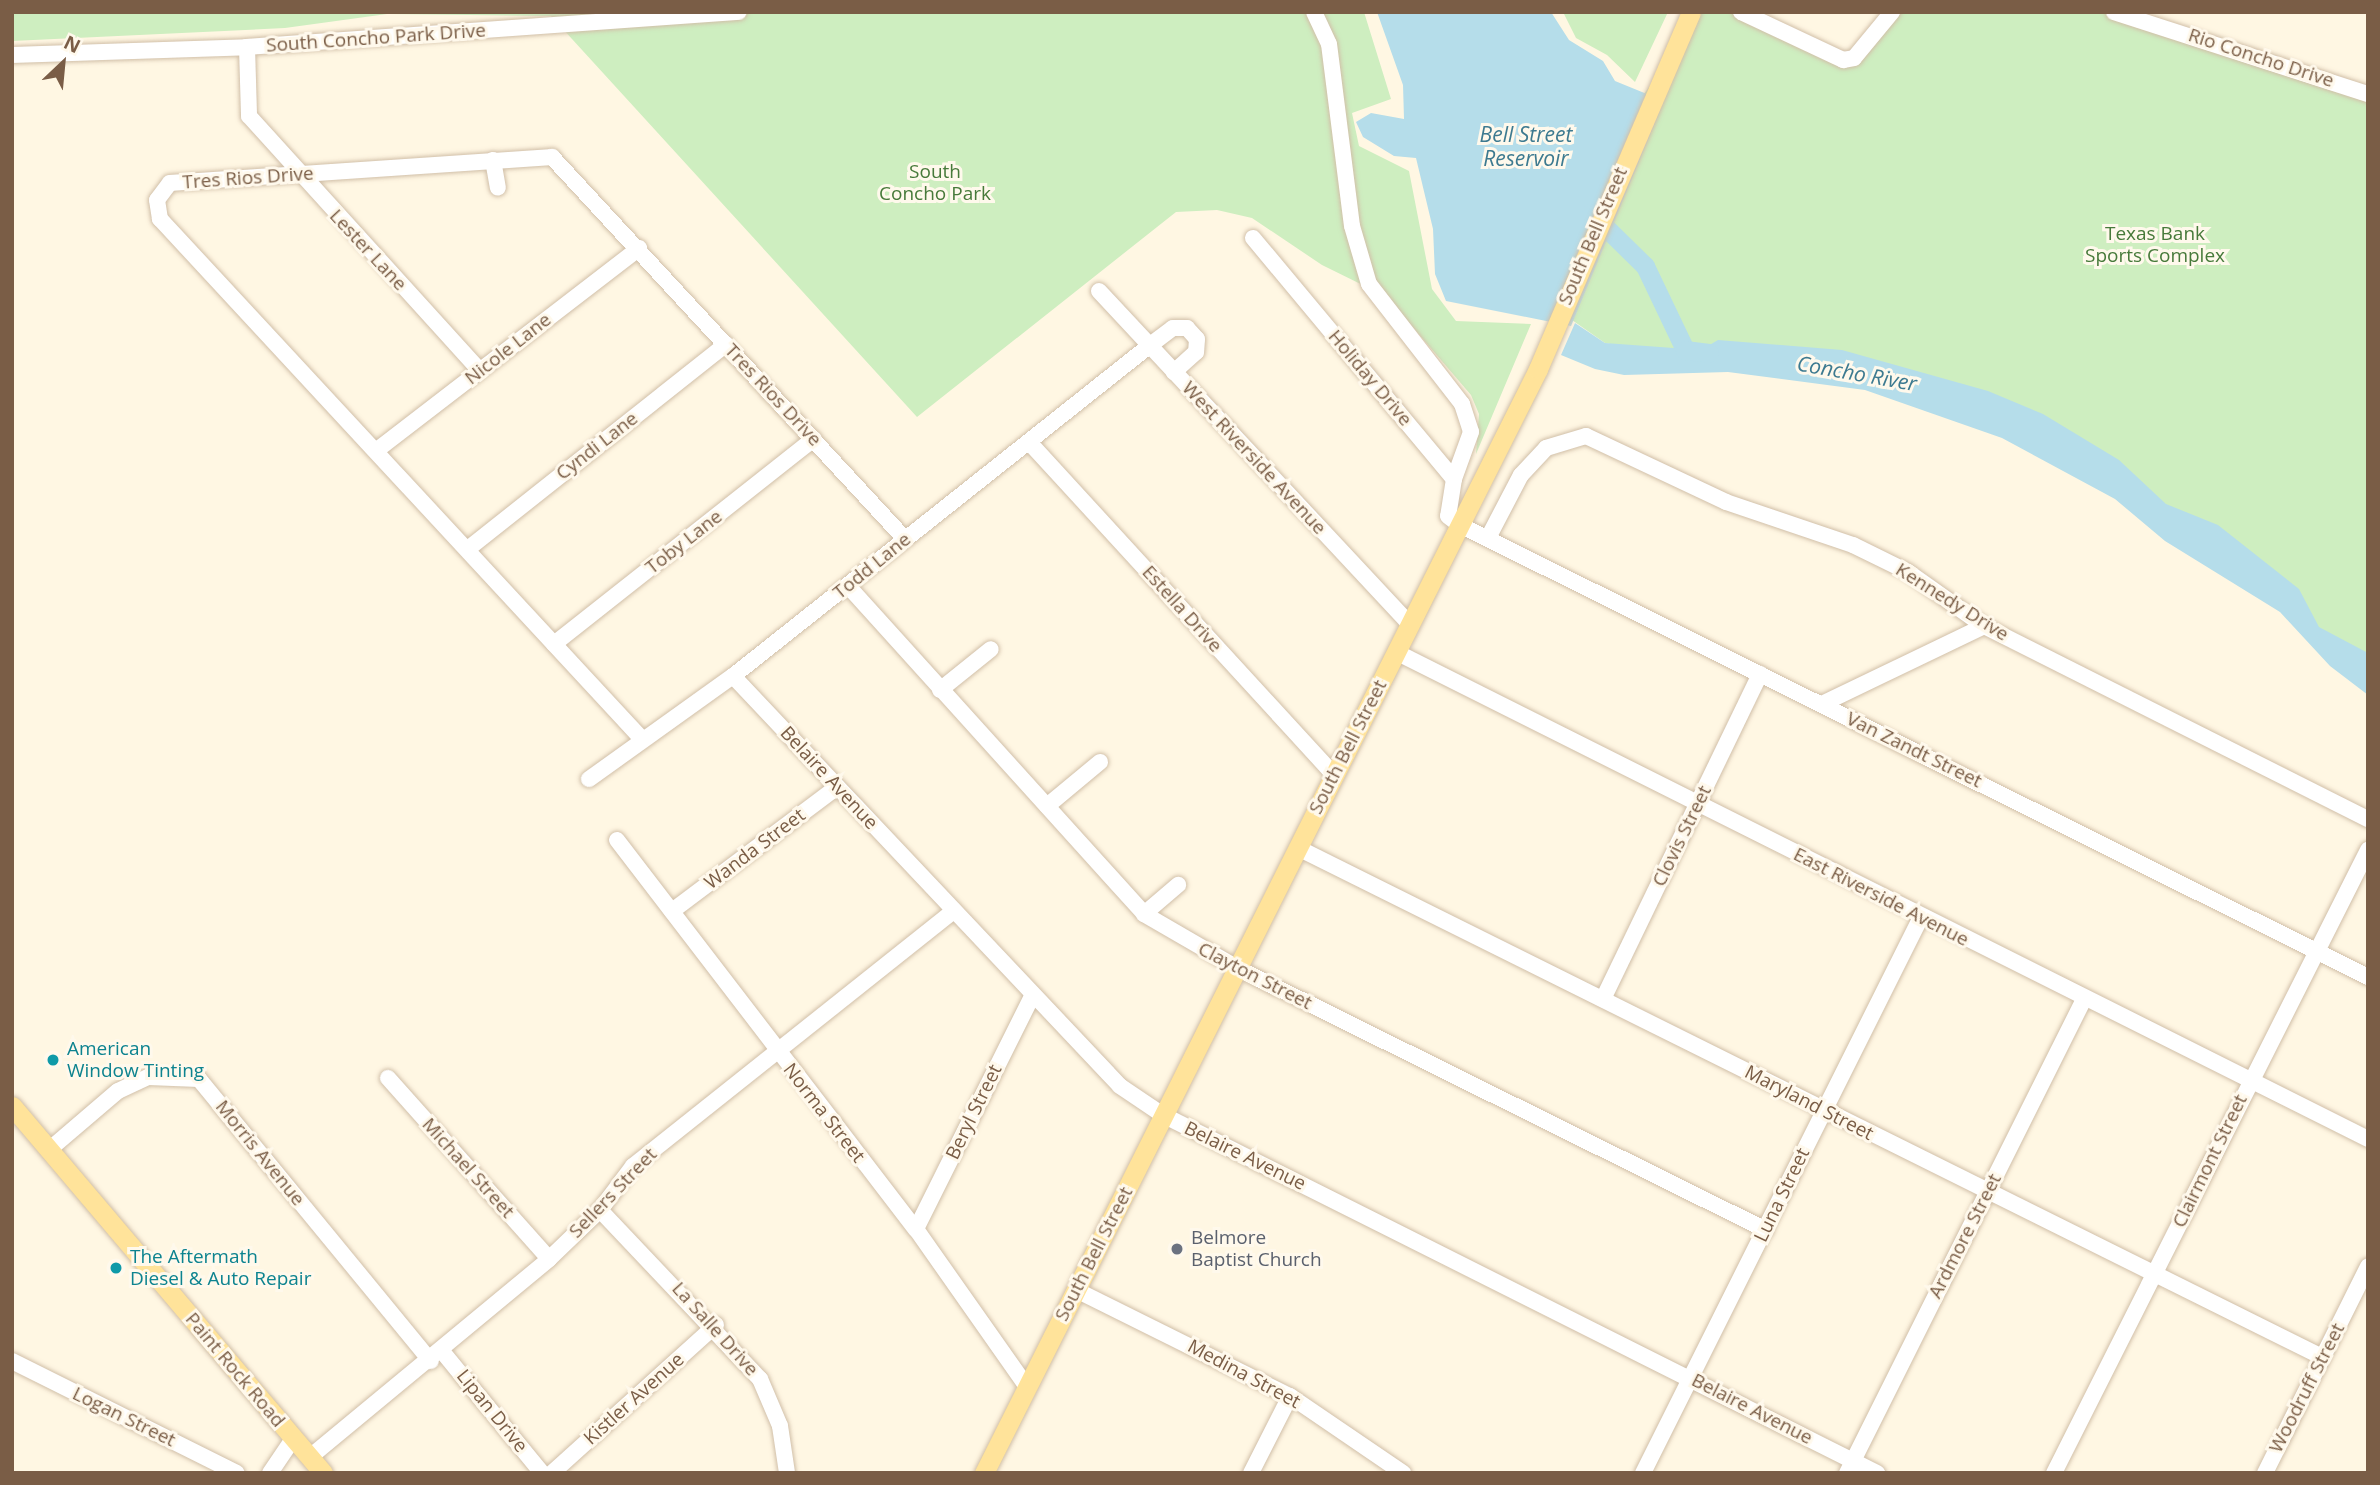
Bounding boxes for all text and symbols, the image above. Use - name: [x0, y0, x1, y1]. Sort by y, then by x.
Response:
- street label: South Concho Park Drive: [265, 19, 487, 57]
- street label: Rio Concho Drive: [2185, 24, 2337, 92]
- north arrow: [28, 28, 98, 98]
- text: N: [60, 29, 85, 59]
- water label: Bell Street Reservoir: [1480, 121, 1572, 171]
- park label: South Concho Park: [879, 161, 991, 205]
- street label: Tres Rios Drive: [182, 162, 314, 194]
- street label: South Bell Street: [1554, 164, 1632, 308]
- street label: Lester Lane: [325, 205, 411, 295]
- park label: Texas Bank Sports Complex: [2085, 223, 2225, 267]
- street label: Nicole Lane: [460, 308, 556, 390]
- street label: Holiday Drive: [1323, 325, 1417, 431]
- street label: Tres Rios Drive: [720, 339, 826, 451]
- water label: Concho River: [1795, 350, 1919, 396]
- street label: West Riverside Avenue: [1177, 377, 1331, 539]
- street label: Cyndi Lane: [552, 407, 642, 485]
- street label: Toby Lane: [641, 505, 727, 579]
- street label: Todd Lane: [829, 528, 915, 604]
- street label: Kennedy Drive: [1891, 558, 2013, 646]
- street label: Estella Drive: [1137, 561, 1227, 657]
- street label: South Bell Street: [1304, 676, 1392, 818]
- street label: Van Zandt Street: [1843, 707, 1985, 793]
- street label: Belaire Avenue: [775, 722, 883, 834]
- street label: Clovis Street: [1648, 782, 1716, 890]
- street label: Wanda Street: [700, 804, 810, 894]
- street label: East Riverside Avenue: [1790, 843, 1972, 951]
- street label: Clayton Street: [1194, 938, 1316, 1014]
- place label: American Window Tinting: [67, 1038, 204, 1082]
- marker: American Window Tinting: [45, 1052, 61, 1068]
- street label: Norma Street: [778, 1059, 870, 1167]
- street label: Beryl Street: [941, 1061, 1007, 1163]
- street label: Maryland Street: [1741, 1061, 1877, 1145]
- street label: Clairmont Street: [2168, 1091, 2252, 1231]
- street label: Morris Avenue: [211, 1096, 309, 1210]
- street label: Michael Street: [417, 1113, 519, 1223]
- street label: Belaire Avenue: [1180, 1117, 1310, 1195]
- street label: Sellers Street: [564, 1143, 662, 1243]
- street label: Luna Street: [1749, 1144, 1815, 1246]
- street label: Ardmore Street: [1924, 1170, 2006, 1302]
- street label: South Bell Street: [1050, 1183, 1138, 1325]
- place label: Belmore Baptist Church: [1191, 1227, 1322, 1271]
- marker: Belmore Baptist Church: [1169, 1241, 1185, 1257]
- place label: The Aftermath Diesel & Auto Repair: [130, 1246, 311, 1290]
- marker: The Aftermath Diesel & Auto Repair: [108, 1260, 124, 1276]
- street label: La Salle Drive: [667, 1277, 763, 1381]
- street label: Paint Rock Road: [180, 1308, 290, 1432]
- street label: Woodruff Street: [2265, 1319, 2349, 1457]
- street label: Medina Street: [1184, 1335, 1304, 1413]
- street label: Kistler Avenue: [579, 1348, 689, 1450]
- street label: Lipan Drive: [452, 1365, 532, 1457]
- street label: Belaire Avenue: [1688, 1369, 1816, 1449]
- street label: Logan Street: [69, 1382, 179, 1452]

